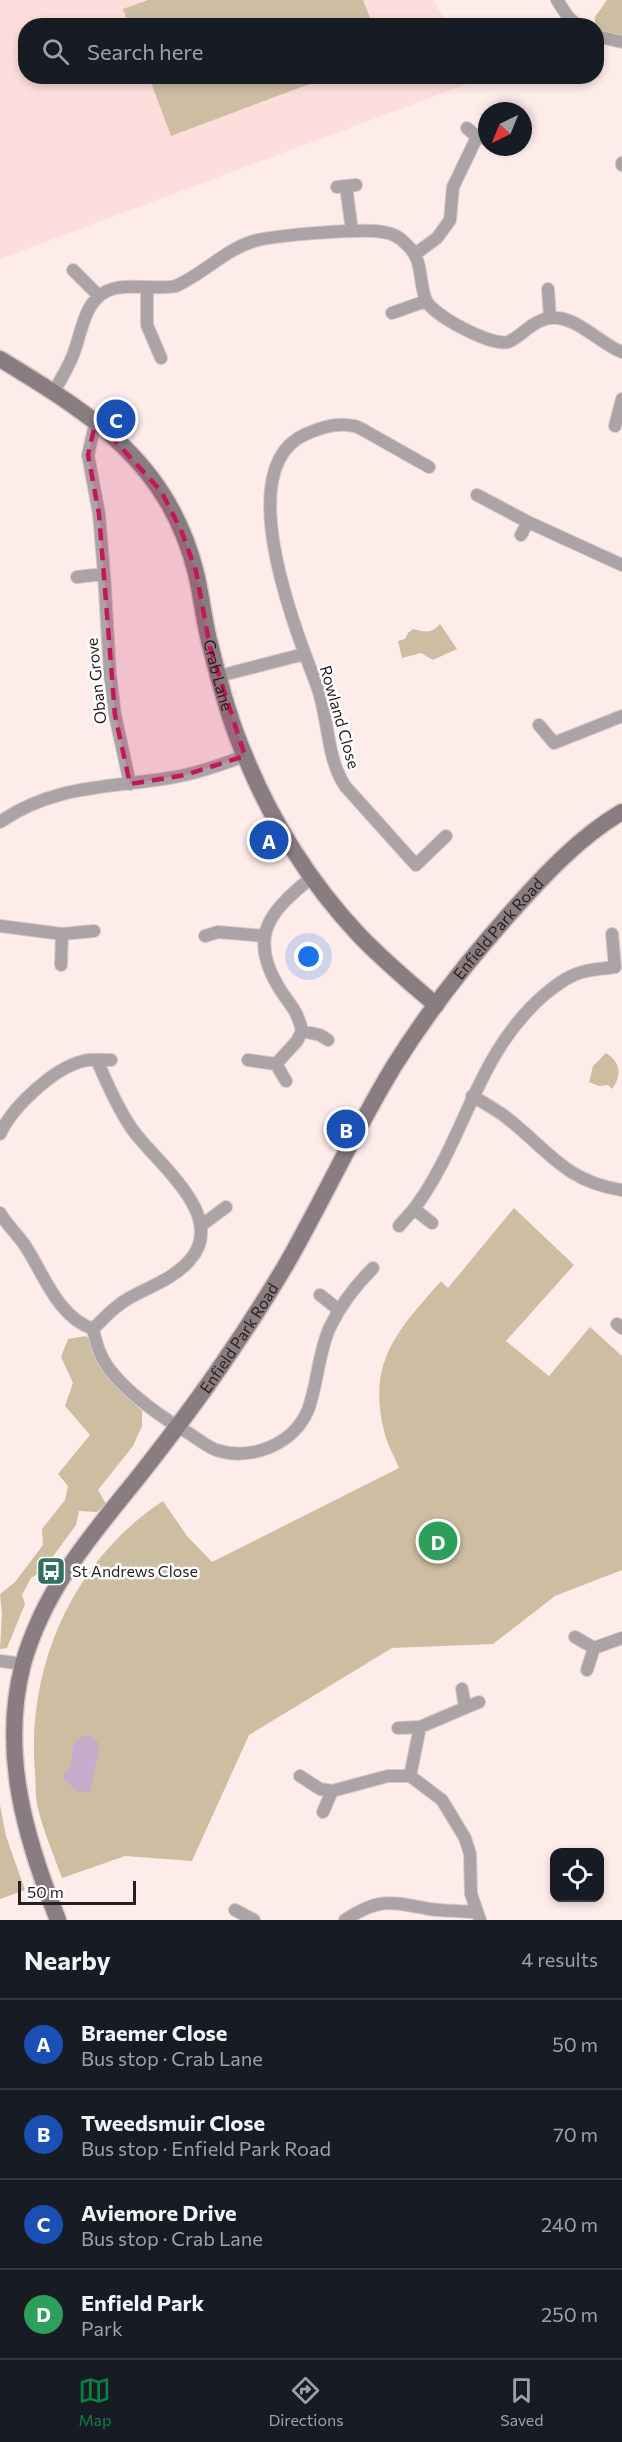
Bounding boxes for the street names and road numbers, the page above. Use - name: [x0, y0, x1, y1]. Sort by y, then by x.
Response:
- street label: Oban Grove: [82, 637, 109, 725]
- street label: Crab Lane: [200, 637, 238, 713]
- street label: Rowland Close: [317, 663, 364, 771]
- street label: Enfield Park Road: [449, 874, 547, 983]
- street label: Enfield Park Road: [195, 1279, 282, 1396]

